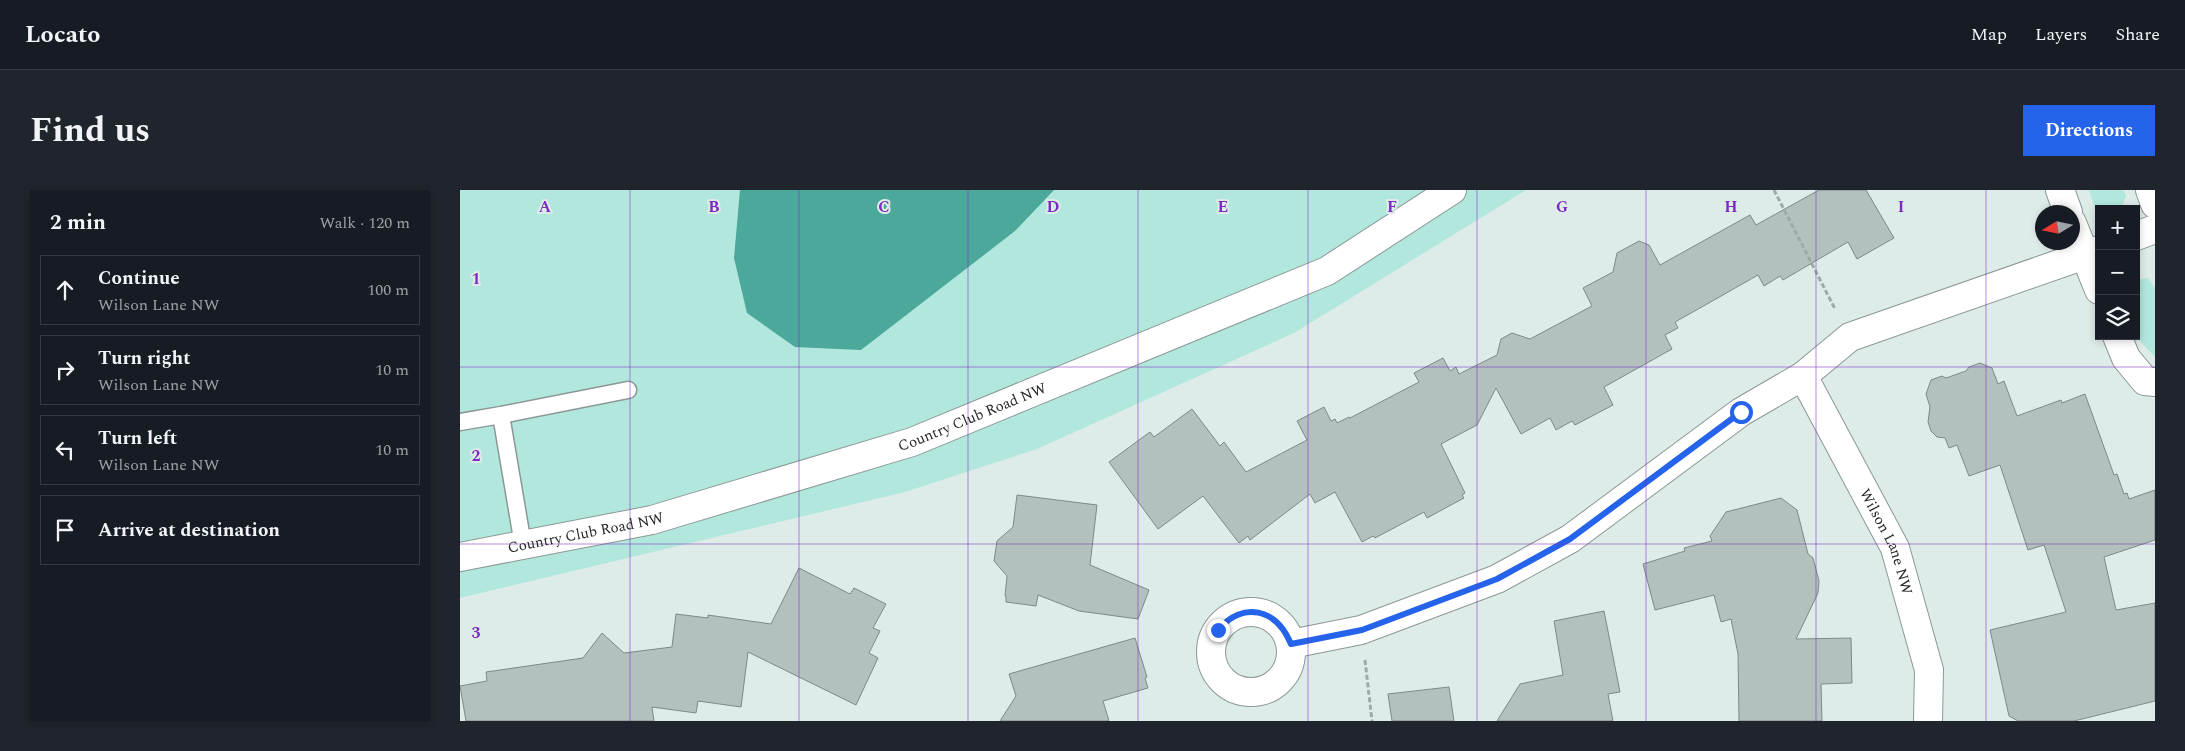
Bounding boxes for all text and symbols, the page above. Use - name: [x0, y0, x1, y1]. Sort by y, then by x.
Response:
- text: Locato: [25, 17, 100, 53]
- text: Map: [1971, 21, 2007, 48]
- text: Layers: [2035, 21, 2087, 48]
- text: Share: [2115, 21, 2160, 48]
- text: Find us: [30, 104, 150, 157]
- button: Directions: [2023, 105, 2155, 156]
- text: A: [539, 195, 552, 219]
- text: B: [708, 195, 720, 219]
- text: C: [878, 195, 890, 219]
- text: D: [1047, 195, 1060, 219]
- text: E: [1218, 195, 1228, 219]
- text: F: [1387, 195, 1397, 219]
- text: G: [1556, 195, 1568, 219]
- text: H: [1724, 195, 1738, 219]
- text: I: [1898, 195, 1904, 219]
- north arrow: [2035, 205, 2080, 250]
- map controls: [2095, 205, 2140, 340]
- button: +: [2095, 205, 2140, 250]
- text: 2 min: [50, 207, 106, 239]
- text: Walk · 120 m: [319, 211, 410, 235]
- button: −: [2095, 250, 2140, 295]
- text: Continue: [98, 264, 180, 293]
- text: 1: [472, 267, 480, 291]
- icon: ahead: [51, 276, 79, 304]
- text: 100 m: [367, 278, 409, 302]
- text: Wilson Lane NW: [98, 293, 219, 317]
- button: layers: [2095, 295, 2140, 340]
- text: Turn right: [98, 344, 191, 373]
- icon: right: [51, 356, 79, 384]
- text: 10 m: [375, 358, 409, 382]
- text: Wilson Lane NW: [98, 373, 219, 397]
- street label: Country Club Road NW: [895, 376, 1050, 457]
- route start: [1730, 401, 1753, 424]
- text: Turn left: [98, 424, 177, 453]
- icon: left: [51, 436, 79, 464]
- text: 10 m: [375, 438, 409, 462]
- text: 2: [472, 444, 481, 468]
- text: Wilson Lane NW: [98, 453, 219, 477]
- street label: Wilson Lane NW: [1854, 484, 1919, 598]
- street label: Country Club Road NW: [506, 506, 667, 559]
- icon: arrive: [51, 516, 79, 544]
- text: Arrive at destination: [98, 516, 280, 545]
- route end: [1207, 619, 1230, 642]
- text: 3: [472, 621, 481, 645]

